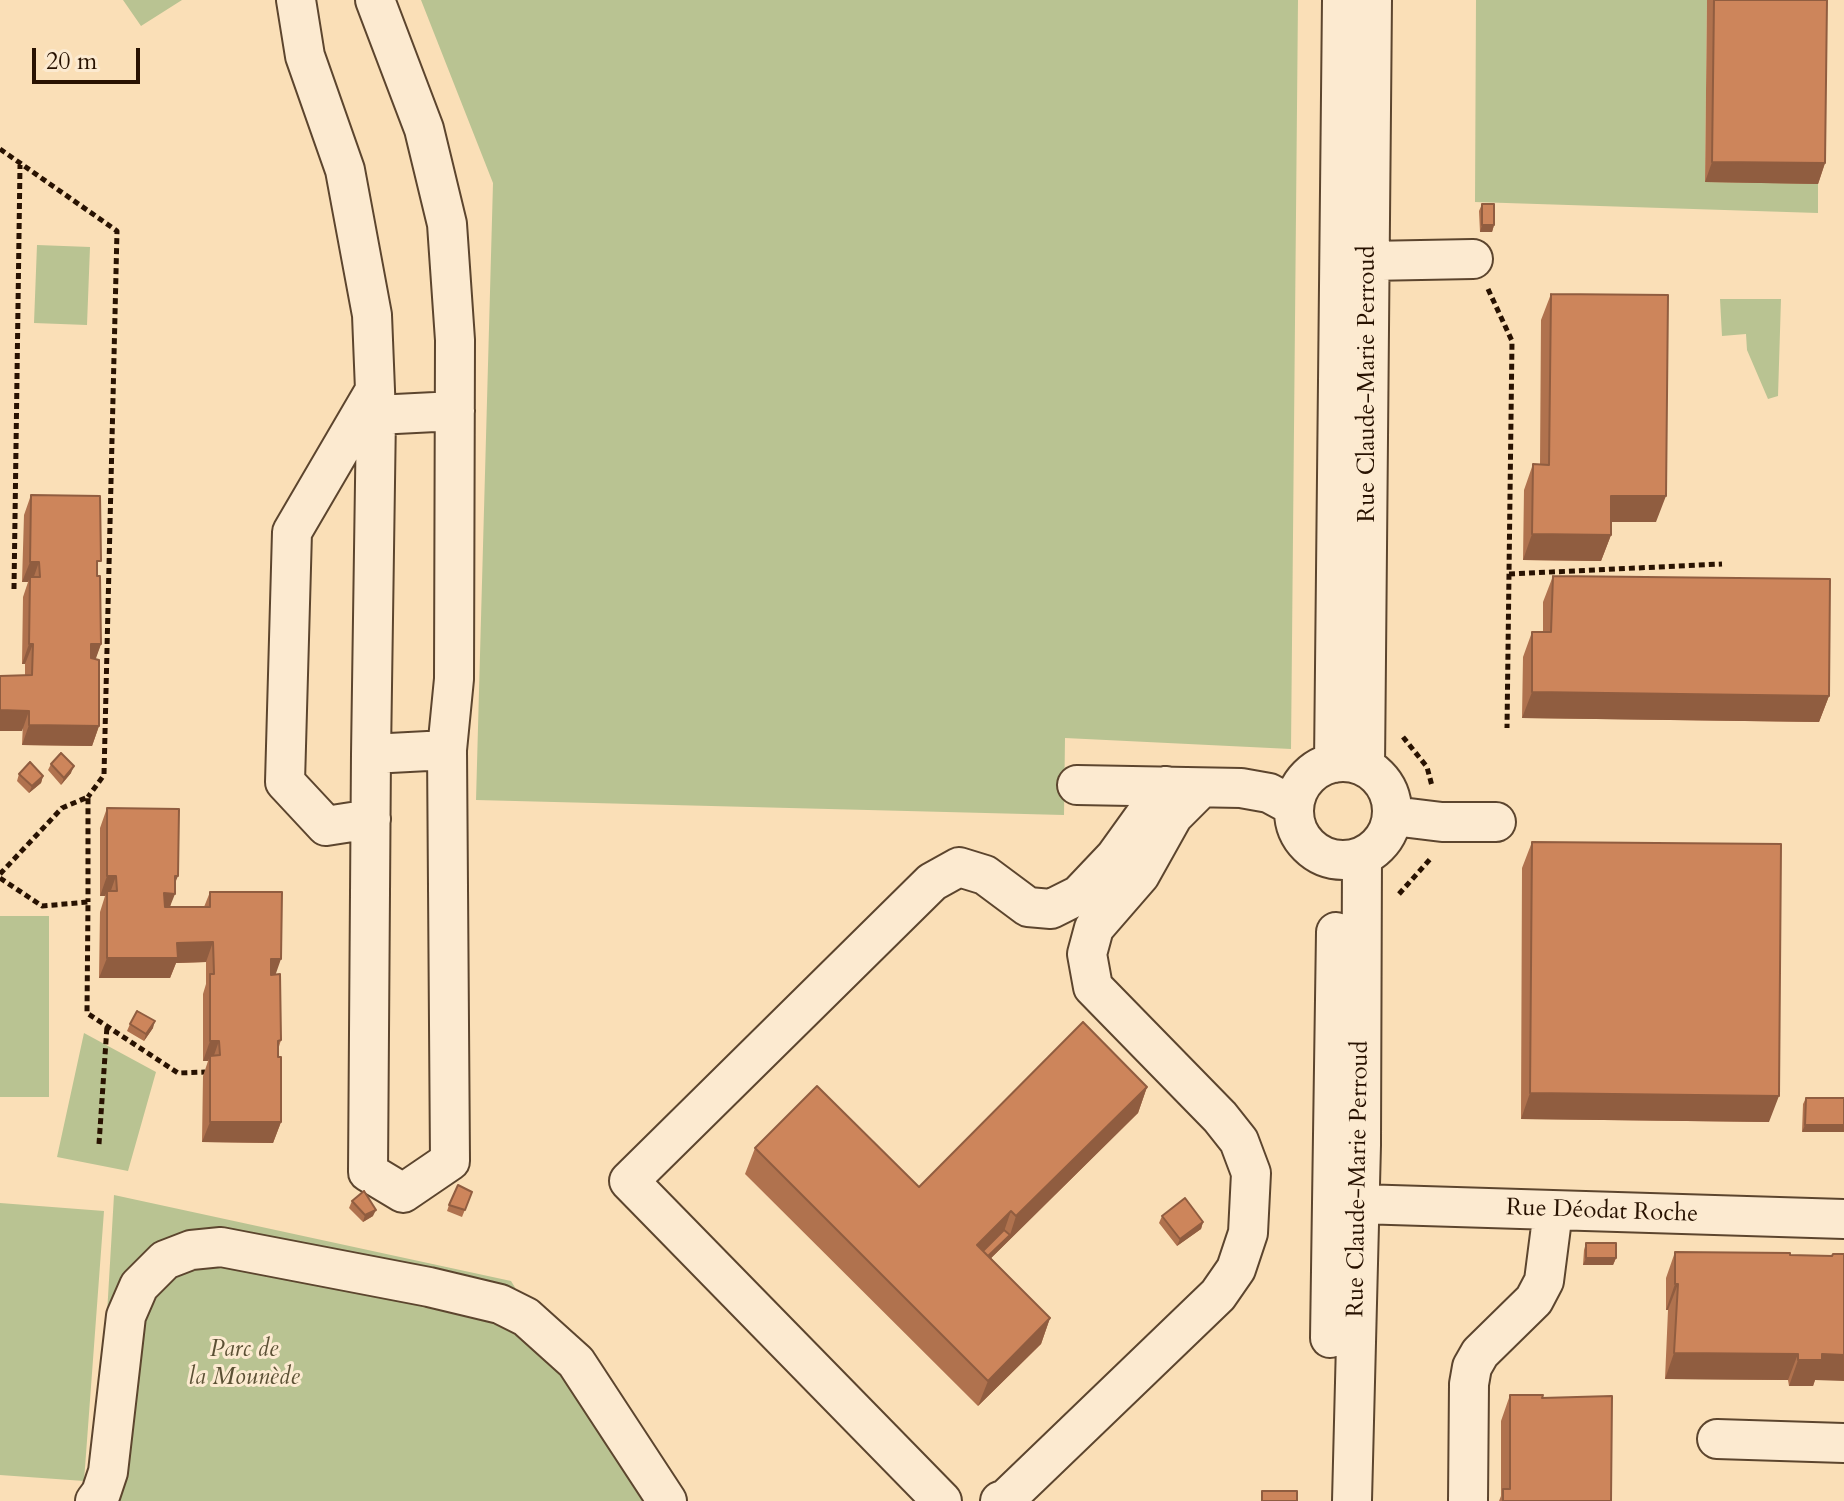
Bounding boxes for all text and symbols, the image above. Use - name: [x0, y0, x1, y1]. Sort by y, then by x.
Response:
- scale bar: [36, 32, 144, 82]
- text: 20 m: [46, 45, 97, 78]
- street label: Rue Claude-Marie Perroud: [1354, 246, 1382, 522]
- street label: Rue Claude-Marie Perroud: [1342, 1040, 1376, 1318]
- street label: Rue Déodat Roche: [1505, 1194, 1699, 1230]
- park label: Parc de la Mounède: [188, 1336, 300, 1392]

